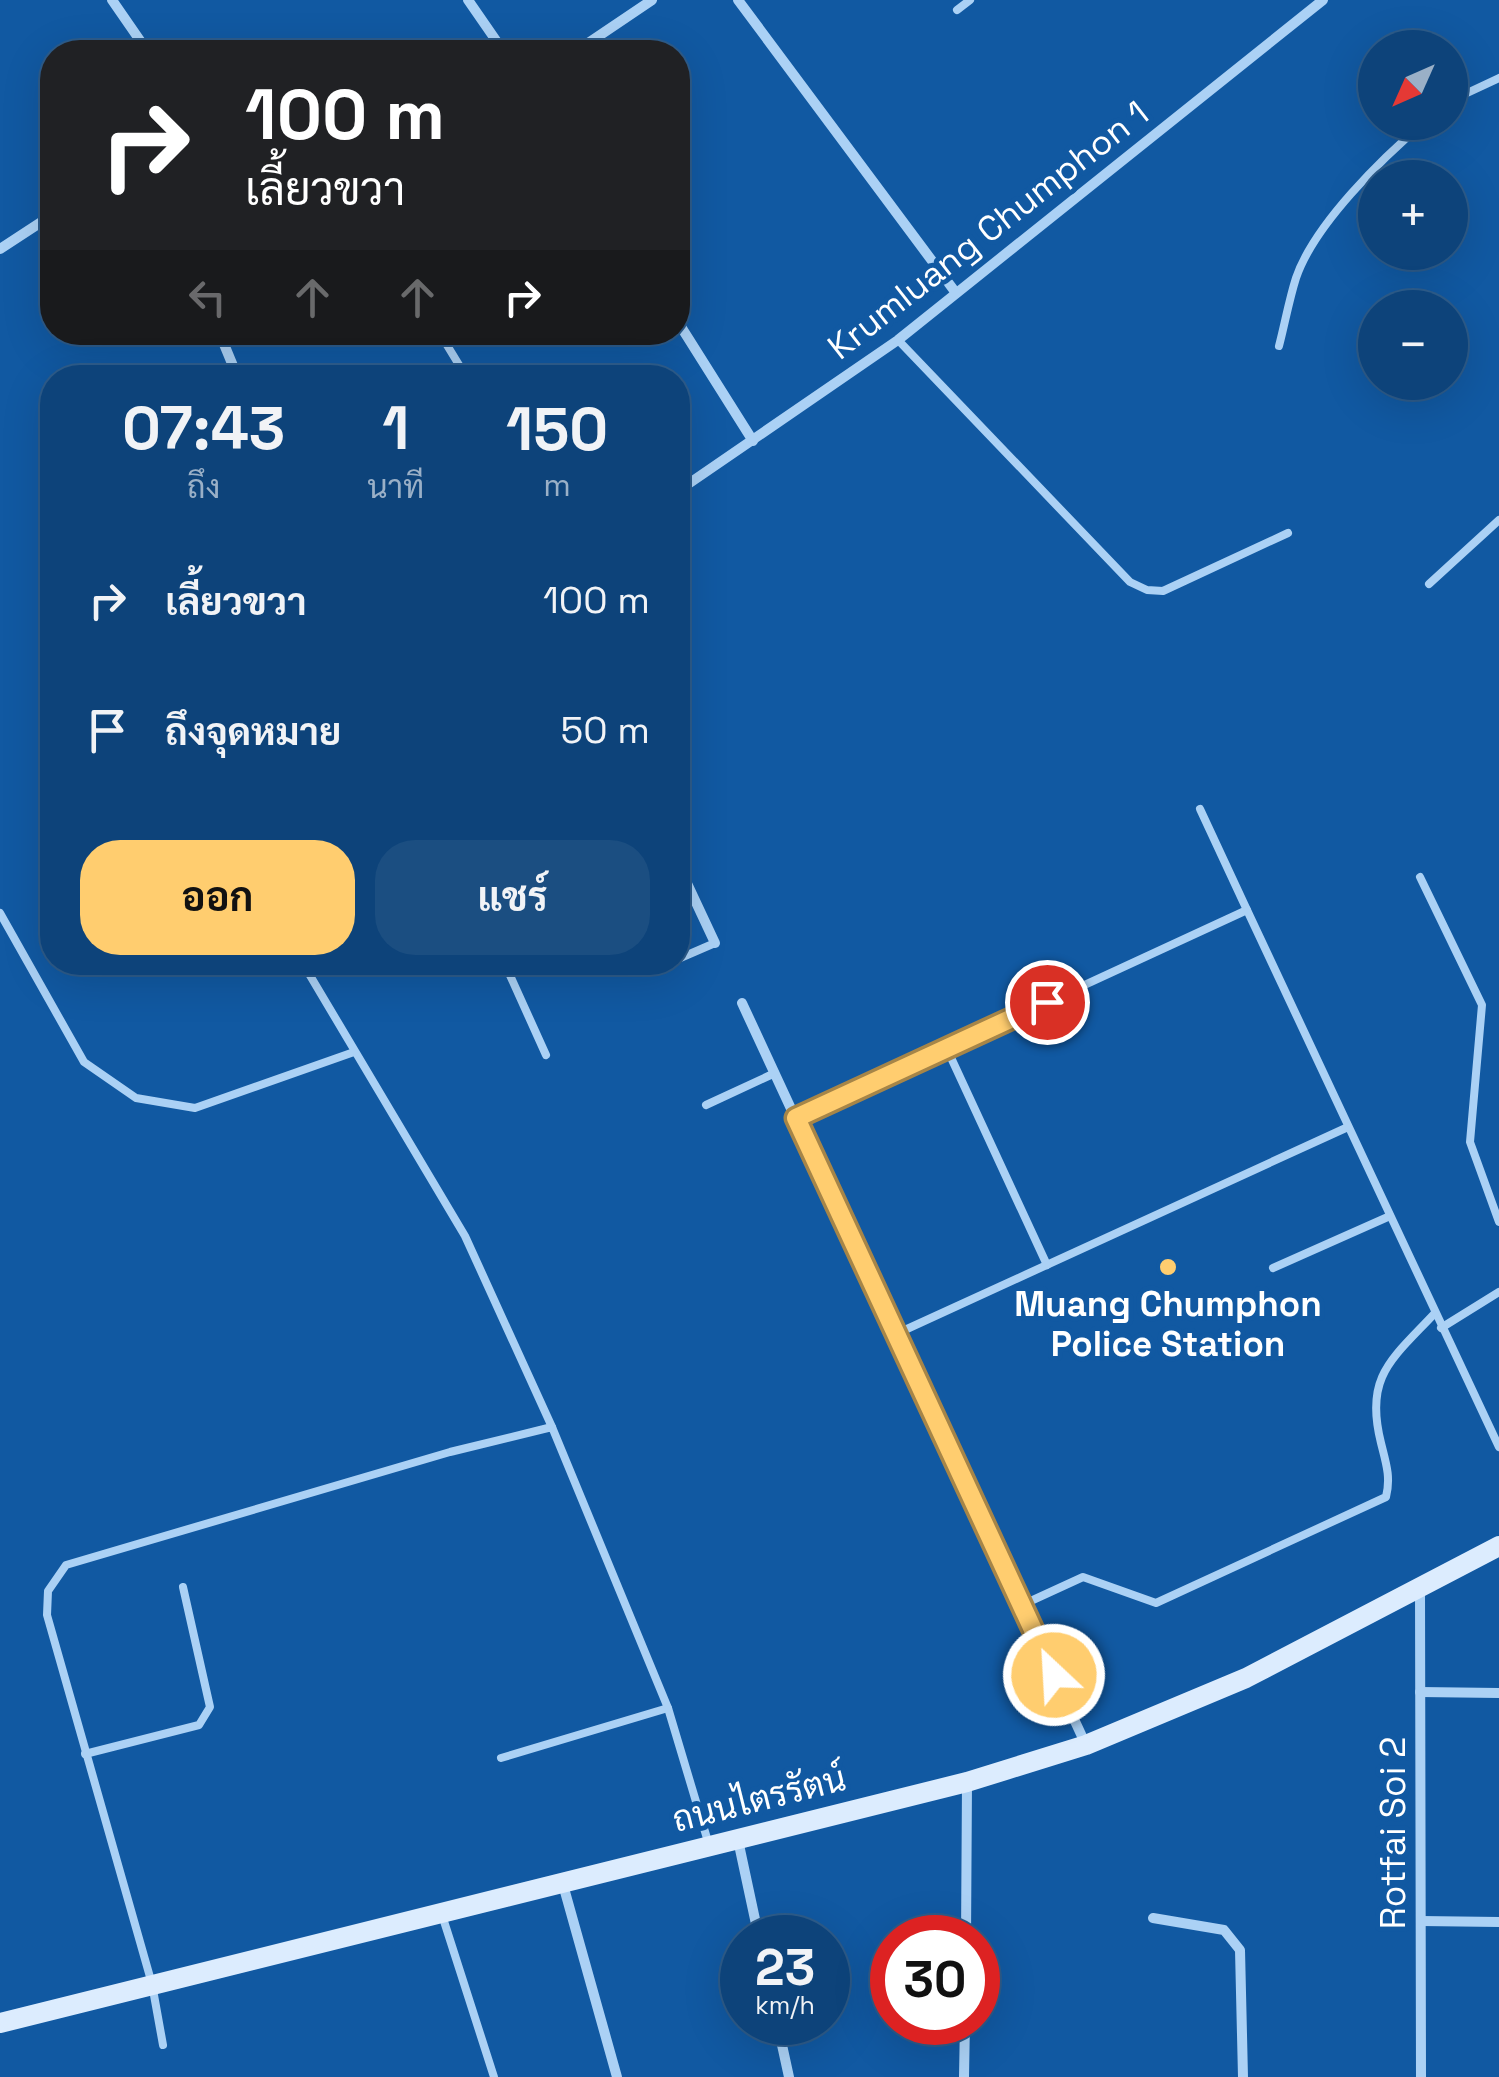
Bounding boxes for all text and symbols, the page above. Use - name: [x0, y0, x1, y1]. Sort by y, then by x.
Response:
- north arrow: [1358, 30, 1468, 140]
- map controls: [1358, 30, 1468, 400]
- text: 100 m: [245, 70, 445, 159]
- icon: right: [80, 80, 210, 210]
- street label: Krumluang Chumphon 1: [819, 91, 1157, 369]
- button: +: [1358, 160, 1468, 270]
- text: เลี้ยวขวา: [245, 161, 405, 218]
- icon: left: [180, 270, 235, 325]
- icon: ahead: [285, 270, 340, 325]
- icon: ahead: [390, 270, 445, 325]
- icon: right: [495, 270, 550, 325]
- button: −: [1358, 290, 1468, 400]
- text: 07:43: [122, 390, 285, 467]
- text: 1: [382, 390, 409, 467]
- text: 150: [506, 391, 608, 468]
- text: m: [543, 465, 571, 505]
- text: ถึง: [187, 467, 220, 507]
- text: นาที: [367, 467, 424, 507]
- icon: right: [80, 573, 135, 628]
- text: 100 m: [543, 576, 650, 624]
- text: เลี้ยวขวา: [165, 578, 307, 626]
- icon: arrive: [80, 703, 135, 758]
- text: 50 m: [560, 706, 650, 754]
- text: ถึงจุดหมาย: [165, 708, 341, 756]
- button: ออก: [80, 840, 355, 955]
- button: แชร์: [375, 840, 650, 955]
- pin: [1005, 960, 1090, 1045]
- icon: arrive: [1020, 975, 1075, 1030]
- marker: Muang Chumphon Police Station: [1157, 1256, 1179, 1278]
- place label: Muang Chumphon Police Station: [1014, 1282, 1322, 1366]
- position arrow: [1002, 1623, 1106, 1727]
- street label: Rotfai Soi 2: [1371, 1737, 1415, 1929]
- street label: ถนนไตรรัตน์: [667, 1755, 850, 1842]
- speed limit sign: 30: [870, 1915, 1000, 2045]
- text: 23: [755, 1936, 815, 2000]
- text: km/h: [755, 1989, 815, 2021]

